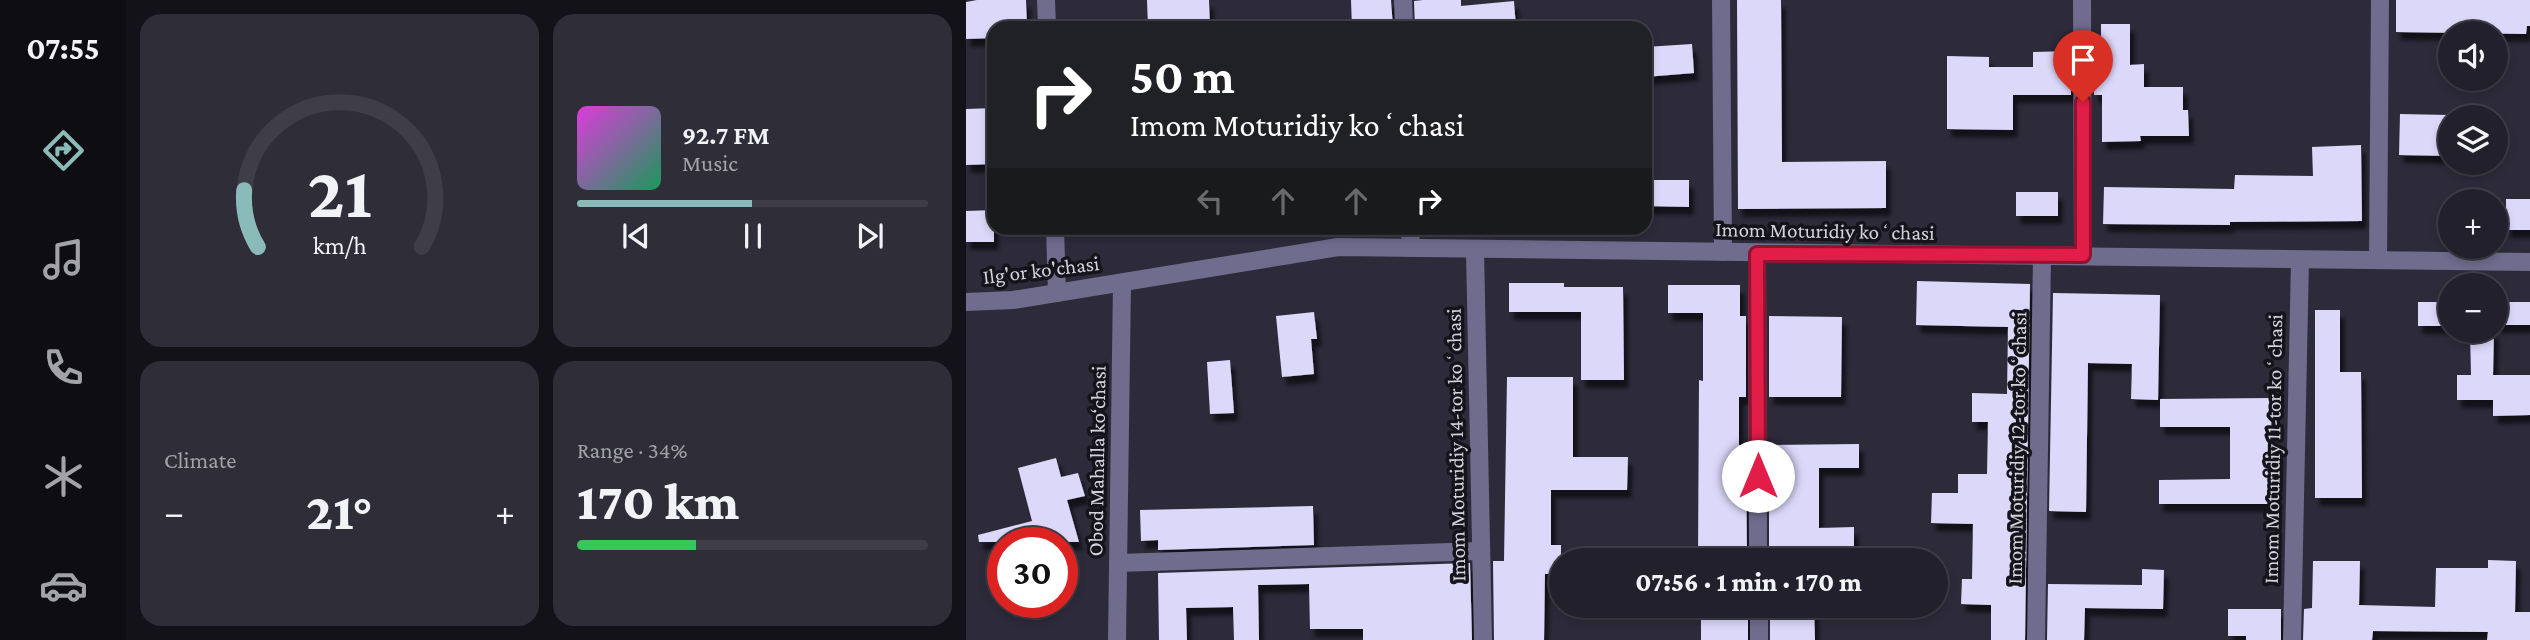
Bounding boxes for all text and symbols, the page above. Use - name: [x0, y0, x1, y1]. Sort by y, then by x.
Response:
- map controls: [2438, 21, 2508, 343]
- button: sound: [2438, 21, 2508, 91]
- text: 07:55: [26, 30, 100, 66]
- pin: [2053, 30, 2113, 102]
- icon: arrive: [2064, 41, 2102, 79]
- icon: right: [1015, 49, 1106, 140]
- text: 50 m: [1130, 49, 1235, 104]
- button: layers: [2438, 105, 2508, 175]
- text: Imom Moturidiy koʻchasi: [1130, 107, 1464, 143]
- text: 92.7 FM: [682, 121, 770, 150]
- icon: directions: [39, 126, 88, 175]
- text: Music: [682, 150, 738, 176]
- text: 21: [307, 152, 372, 233]
- icon: left: [1191, 182, 1229, 220]
- icon: ahead: [1264, 182, 1302, 220]
- icon: ahead: [1337, 182, 1375, 220]
- icon: right: [1410, 182, 1448, 220]
- button: +: [2438, 189, 2508, 259]
- icon: previous: [617, 217, 655, 255]
- icon: pause: [734, 217, 772, 255]
- icon: next: [851, 217, 889, 255]
- street label: Imom Moturidiy koʻchasi: [1715, 217, 1935, 245]
- text: km/h: [313, 232, 366, 259]
- icon: music: [39, 235, 88, 284]
- street label: Ilg'or ko'chasi: [981, 251, 1101, 289]
- button: −: [2438, 273, 2508, 343]
- street label: Imom Moturidiy 14-tor koʻchasi: [1442, 308, 1470, 582]
- street label: Imom Moturidiy 12-tor koʻchasi: [2003, 311, 2031, 585]
- street label: Imom Moturidiy 11-tor koʻchasi: [2259, 313, 2287, 584]
- icon: phone: [39, 343, 88, 392]
- street label: Obod Mahalla ko‘chasi: [1083, 365, 1111, 557]
- text: Range · 34%: [577, 437, 688, 463]
- position arrow: [1721, 439, 1795, 513]
- text: Climate: [164, 447, 236, 473]
- icon: climate: [39, 452, 88, 501]
- text: 170 km: [577, 472, 739, 530]
- text: 21°: [306, 482, 373, 540]
- text: −: [164, 491, 184, 533]
- text: +: [495, 491, 515, 533]
- speed limit sign: 30: [987, 527, 1078, 618]
- icon: car: [39, 561, 88, 610]
- text: 07:56 · 1 min · 170 m: [1635, 568, 1862, 597]

